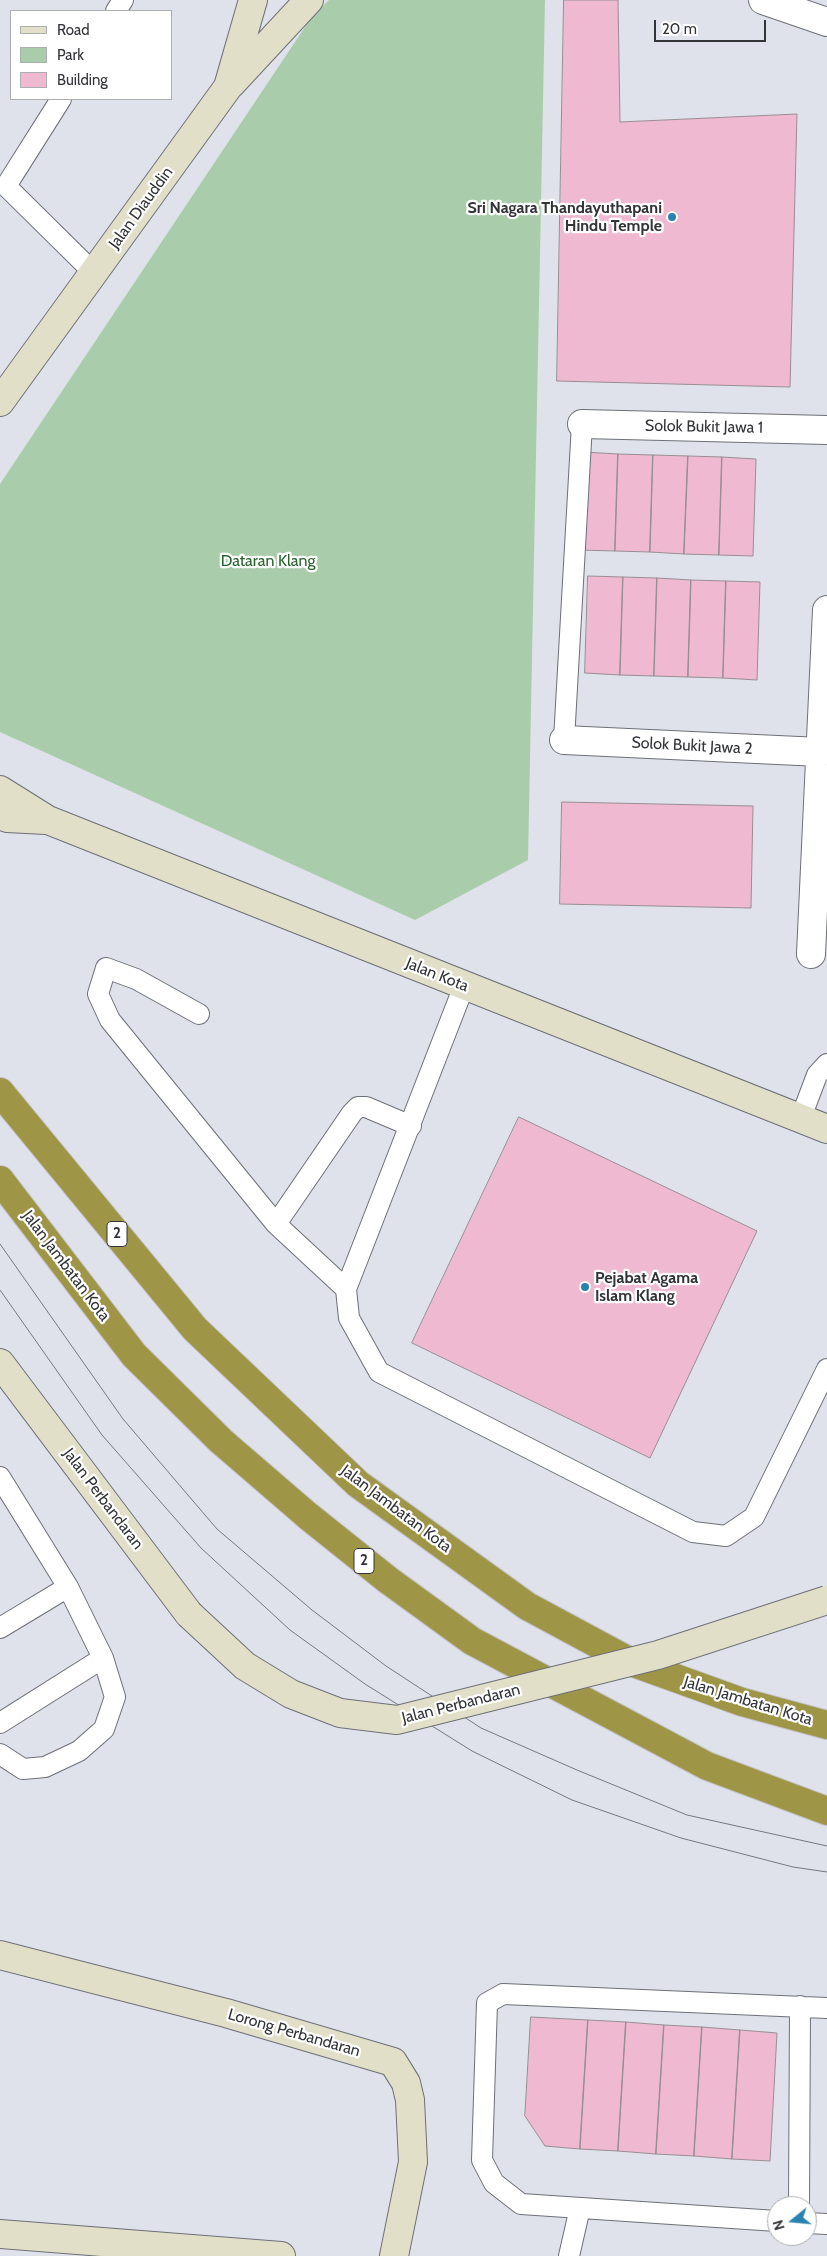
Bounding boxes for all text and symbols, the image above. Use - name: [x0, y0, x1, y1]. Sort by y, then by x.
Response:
- legend: [10, 10, 172, 100]
- scale bar: [657, 10, 770, 42]
- text: 20 m: [662, 20, 697, 38]
- text: Road: [57, 21, 90, 39]
- text: Park: [57, 46, 84, 64]
- text: Building: [57, 71, 108, 89]
- street label: Jalan Diauddin: [105, 163, 177, 253]
- place label: Sri Nagara Thandayuthapani Hindu Temple: [468, 198, 662, 236]
- marker: Sri Nagara Thandayuthapani Hindu Temple: [666, 211, 678, 223]
- street label: Solok Bukit Jawa 1: [645, 416, 763, 438]
- park label: Dataran Klang: [221, 551, 315, 571]
- street label: Solok Bukit Jawa 2: [631, 733, 753, 759]
- street label: Jalan Kota: [403, 954, 471, 996]
- street label: Jalan Jambatan Kota: [18, 1207, 114, 1325]
- road number: 2: [107, 1222, 127, 1246]
- place label: Pejabat Agama Islam Klang: [595, 1268, 698, 1306]
- marker: Pejabat Agama Islam Klang: [579, 1281, 591, 1293]
- street label: Jalan Perbandaran: [59, 1445, 147, 1553]
- street label: Jalan Jambatan Kota: [337, 1461, 455, 1557]
- road number: 2: [354, 1548, 374, 1574]
- street label: Jalan Jambatan Kota: [681, 1672, 815, 1730]
- street label: Jalan Perbandaran: [400, 1680, 522, 1728]
- street label: Lorong Perbandaran: [226, 2005, 362, 2061]
- north arrow: [767, 2196, 817, 2246]
- text: N: [769, 2218, 789, 2232]

